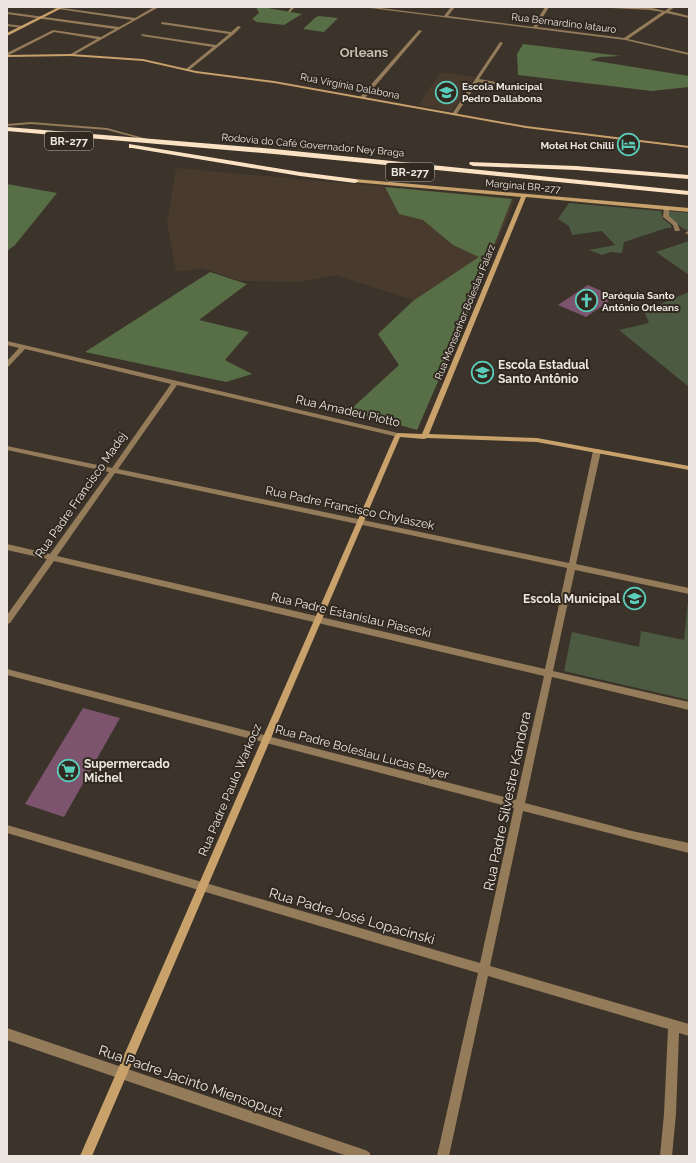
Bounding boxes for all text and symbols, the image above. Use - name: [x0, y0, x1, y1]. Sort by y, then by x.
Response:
- street label: Rua Bernardino Iatauro: [511, 11, 617, 35]
- district label: Orleans: [340, 45, 389, 60]
- street label: Rua Virgínia Dalabona: [299, 71, 401, 101]
- school or university icon: Escola Municipal Pedro Dallabona: [433, 79, 459, 105]
- place label: Escola Municipal Pedro Dallabona: [462, 81, 544, 104]
- road number: BR-277: [45, 132, 93, 150]
- street label: Rodovia do Café Governador Ney Braga: [221, 132, 405, 158]
- hotel icon: Motel Hot Chilli: [616, 132, 642, 158]
- place label: Motel Hot Chilli: [540, 140, 614, 151]
- road number: BR-277: [386, 163, 434, 181]
- street label: Marginal BR-277: [485, 177, 562, 195]
- street label: Rua Monsenhor Boleslau Falarz: [433, 243, 497, 381]
- church icon: Paróquia Santo Antônio Orleans: [574, 288, 600, 314]
- place label: Paróquia Santo Antônio Orleans: [602, 290, 679, 313]
- place label: Escola Estadual Santo Antônio: [498, 358, 589, 386]
- school or university icon: Escola Estadual Santo Antônio: [470, 359, 496, 385]
- street label: Rua Amadeu Piotto: [294, 392, 402, 430]
- street label: Rua Padre Francisco Madej: [32, 429, 130, 561]
- street label: Rua Padre Francisco Chylaszek: [264, 483, 436, 533]
- school or university icon: Escola Municipal: [622, 586, 648, 612]
- street label: Rua Padre Estanislau Piasecki: [269, 590, 433, 640]
- place label: Escola Municipal: [523, 592, 620, 606]
- street label: Rua Padre Silvestre Kandora: [480, 710, 534, 892]
- street label: Rua Padre Paulo Warkocz: [196, 722, 264, 858]
- street label: Rua Padre Boleslau Lucas Bayer: [274, 722, 451, 782]
- place label: Supermercado Michel: [84, 757, 170, 785]
- supermarket icon: Supermercado Michel: [55, 758, 81, 784]
- street label: Rua Padre José Lopacinski: [267, 885, 437, 947]
- street label: Rua Padre Jacinto Miensopust: [97, 1042, 286, 1120]

